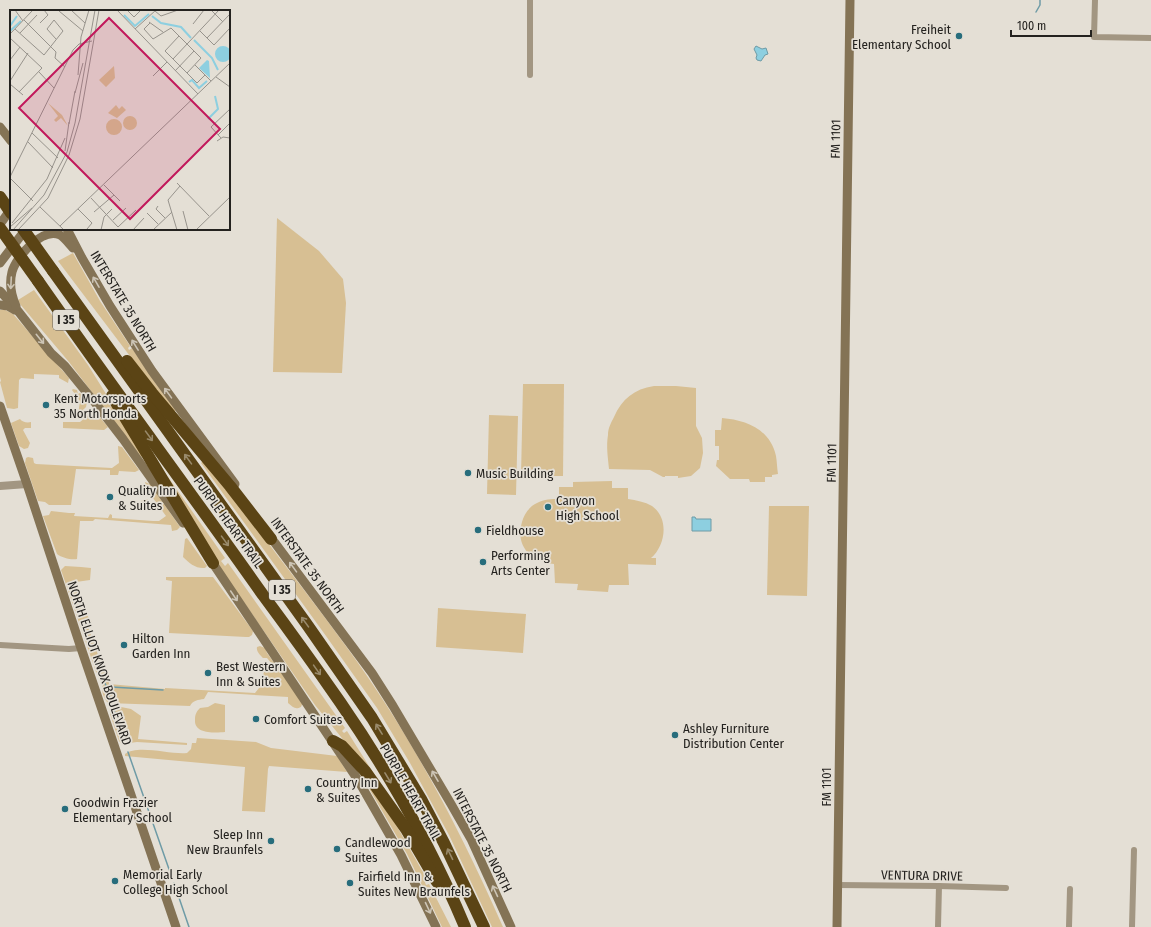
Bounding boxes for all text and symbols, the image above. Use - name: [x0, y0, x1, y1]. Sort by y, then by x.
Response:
- inset map: [10, 10, 230, 230]
- scale bar: [1011, 12, 1091, 38]
- text: 100 m: [1017, 19, 1046, 33]
- place label: Freiheit Elementary School: [852, 22, 952, 52]
- marker: Freiheit Elementary School: [954, 31, 964, 41]
- street label: FM 1101: [828, 119, 843, 159]
- street label: INTERSTATE 35 NORTH: [88, 248, 160, 354]
- one-way arrow: [7, 276, 15, 289]
- one-way arrow: [92, 276, 100, 288]
- road number: I 35: [53, 310, 79, 330]
- one-way arrow: [36, 334, 45, 345]
- one-way arrow: [130, 339, 139, 350]
- one-way arrow: [164, 387, 172, 398]
- place label: Kent Motorsports 35 North Honda: [54, 391, 147, 421]
- marker: Kent Motorsports 35 North Honda: [41, 400, 51, 410]
- one-way arrow: [145, 430, 154, 441]
- street label: FM 1101: [824, 443, 839, 483]
- one-way arrow: [184, 454, 192, 465]
- place label: Music Building: [476, 466, 554, 481]
- marker: Music Building: [463, 468, 473, 478]
- street label: PURPLE HEART TRAIL: [190, 474, 267, 571]
- place label: Quality Inn & Suites: [118, 483, 176, 513]
- marker: Quality Inn & Suites: [105, 492, 115, 502]
- place label: Canyon High School: [556, 493, 620, 523]
- marker: Canyon High School: [543, 502, 553, 512]
- street label: INTERSTATE 35 NORTH: [268, 514, 347, 616]
- place label: Fieldhouse: [486, 523, 544, 538]
- marker: Fieldhouse: [473, 525, 483, 535]
- one-way arrow: [221, 536, 229, 547]
- place label: Performing Arts Center: [491, 548, 551, 578]
- marker: Performing Arts Center: [478, 557, 488, 567]
- one-way arrow: [289, 562, 297, 573]
- street label: NORTH ELLIOT KNOX BOULEVARD: [64, 579, 135, 747]
- road number: I 35: [269, 580, 295, 600]
- one-way arrow: [231, 590, 239, 602]
- one-way arrow: [301, 616, 309, 627]
- place label: Hilton Garden Inn: [132, 631, 190, 661]
- marker: Hilton Garden Inn: [119, 640, 129, 650]
- place label: Best Western Inn & Suites: [216, 659, 286, 689]
- one-way arrow: [313, 664, 321, 675]
- marker: Best Western Inn & Suites: [203, 668, 213, 678]
- place label: Comfort Suites: [264, 712, 343, 727]
- marker: Comfort Suites: [251, 714, 261, 724]
- place label: Ashley Furniture Distribution Center: [683, 721, 785, 751]
- one-way arrow: [374, 723, 382, 735]
- marker: Ashley Furniture Distribution Center: [670, 730, 680, 740]
- street label: PURPLE HEART TRAIL: [377, 741, 444, 843]
- street label: FM 1101: [819, 767, 834, 807]
- one-way arrow: [431, 770, 439, 782]
- one-way arrow: [385, 772, 393, 784]
- place label: Country Inn & Suites: [316, 775, 378, 805]
- marker: Country Inn & Suites: [303, 784, 313, 794]
- street label: INTERSTATE 35 NORTH: [450, 786, 515, 895]
- place label: Goodwin Frazier Elementary School: [73, 795, 173, 825]
- marker: Goodwin Frazier Elementary School: [60, 804, 70, 814]
- place label: Sleep Inn New Braunfels: [187, 827, 263, 857]
- place label: Candlewood Suites: [345, 835, 411, 865]
- marker: Sleep Inn New Braunfels: [266, 836, 276, 846]
- marker: Candlewood Suites: [332, 844, 342, 854]
- one-way arrow: [446, 848, 453, 860]
- place label: Memorial Early College High School: [123, 867, 228, 897]
- street label: VENTURA DRIVE: [881, 867, 963, 884]
- place label: Fairfield Inn & Suites New Braunfels: [358, 869, 470, 899]
- marker: Memorial Early College High School: [110, 876, 120, 886]
- marker: Fairfield Inn & Suites New Braunfels: [345, 878, 355, 888]
- one-way arrow: [491, 886, 498, 898]
- one-way arrow: [424, 902, 432, 914]

